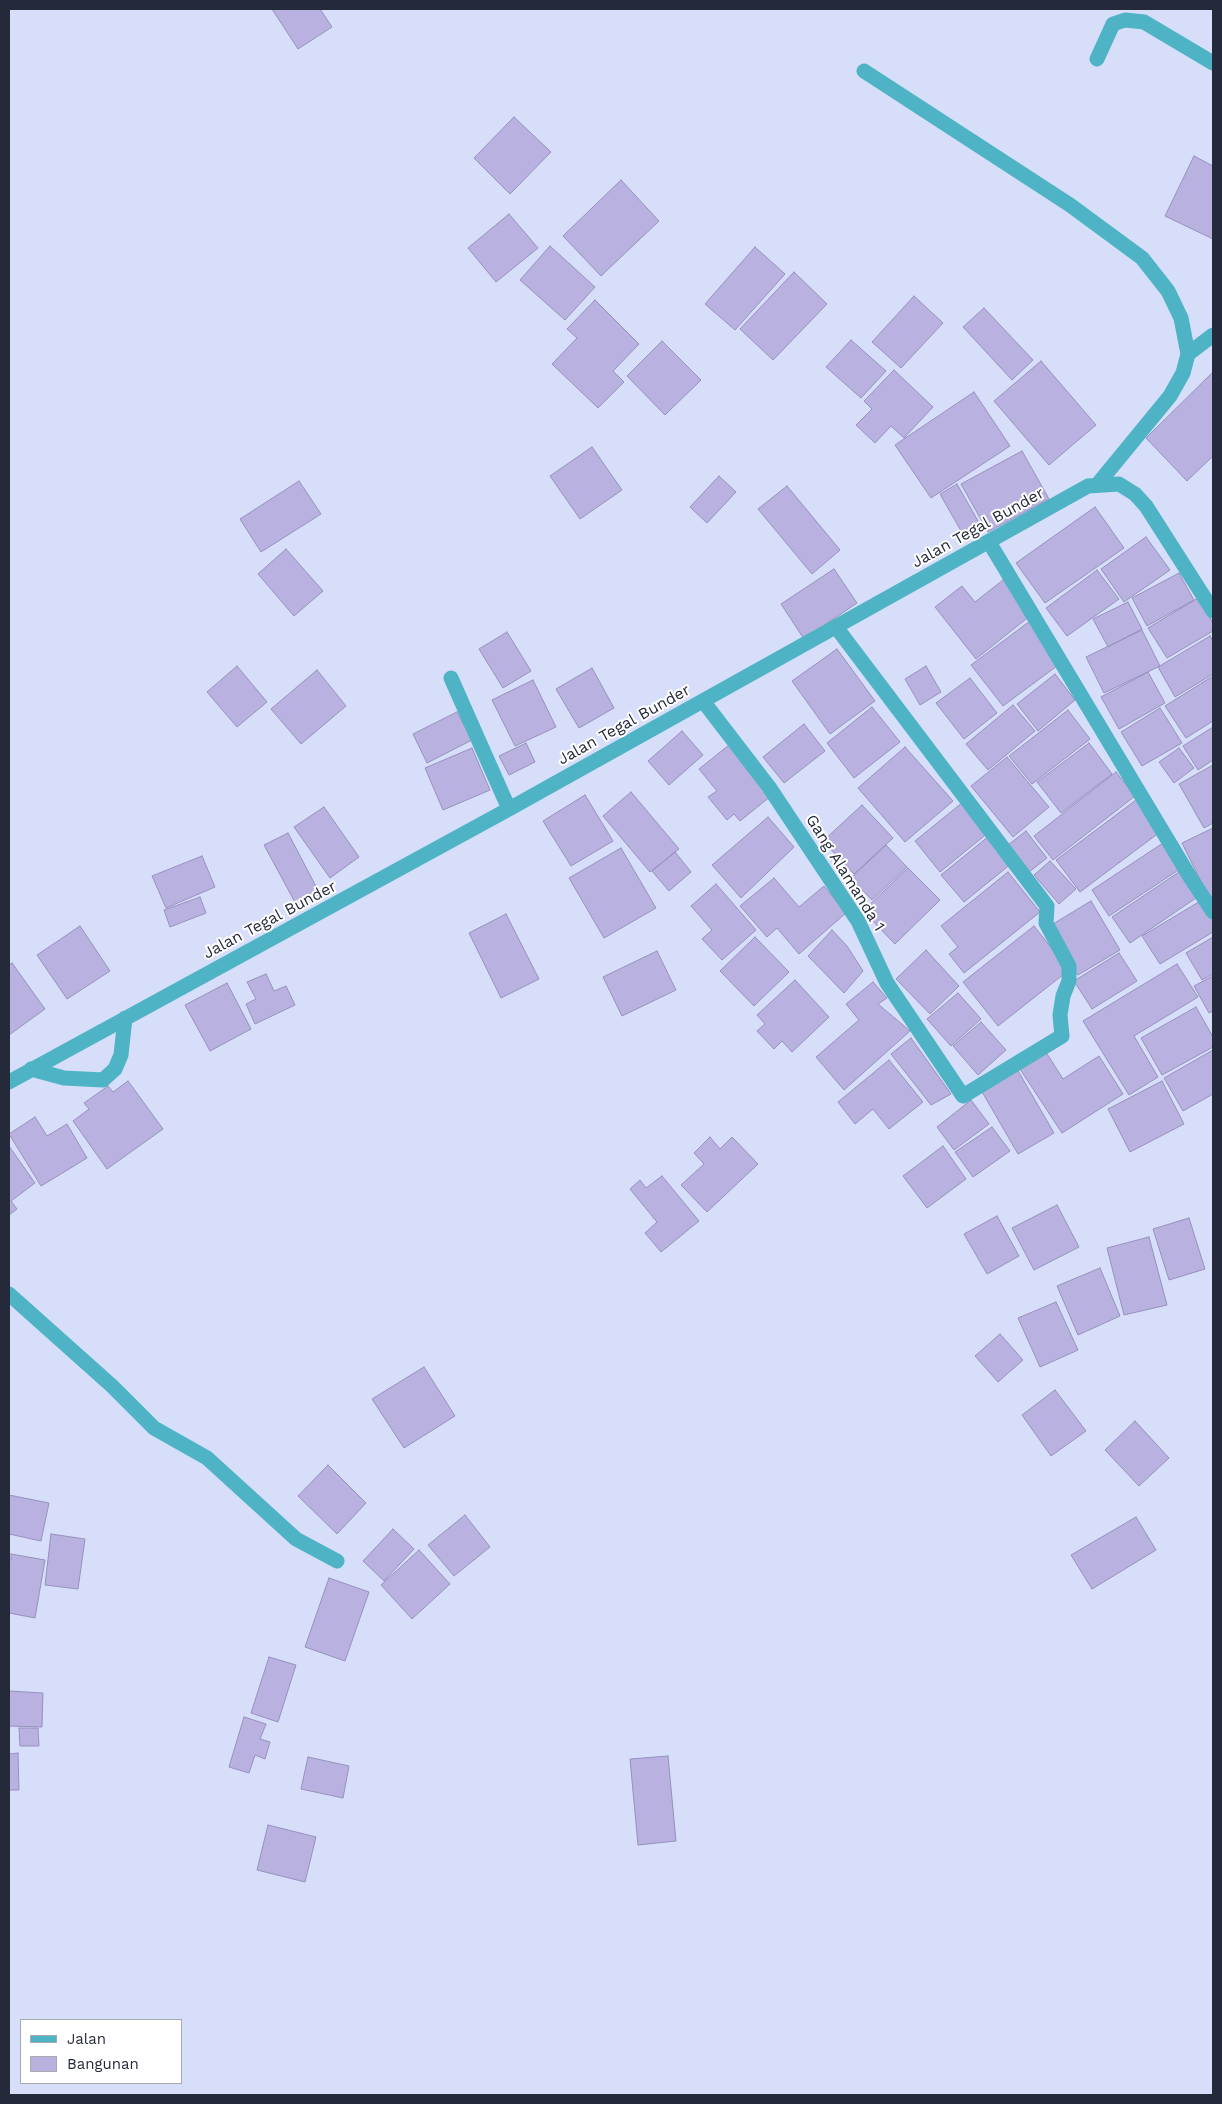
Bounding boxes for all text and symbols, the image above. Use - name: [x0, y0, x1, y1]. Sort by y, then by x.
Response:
- street label: Jalan Tegal Bunder: [909, 484, 1047, 572]
- street label: Jalan Tegal Bunder: [555, 681, 693, 769]
- street label: Gang Alamanda 1: [801, 811, 889, 935]
- street label: Jalan Tegal Bunder: [200, 877, 340, 963]
- legend: [20, 2019, 182, 2084]
- text: Jalan: [67, 2030, 106, 2048]
- text: Bangunan: [67, 2055, 139, 2073]

